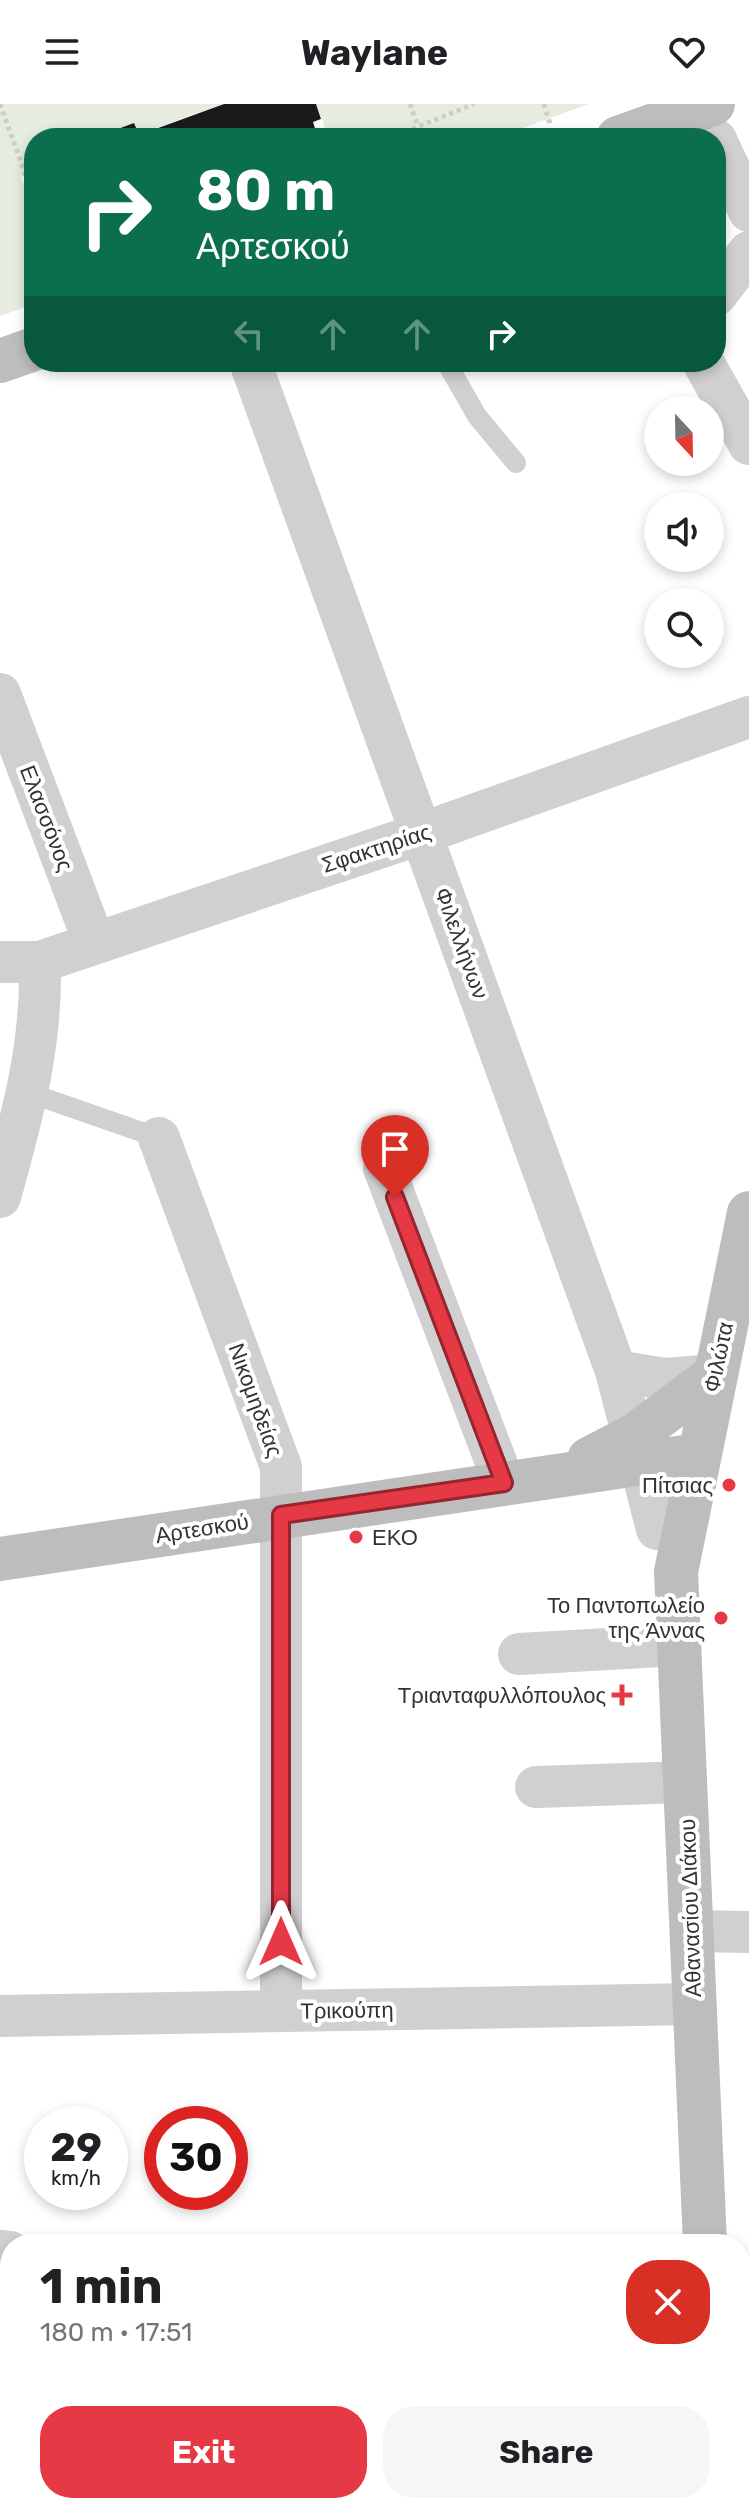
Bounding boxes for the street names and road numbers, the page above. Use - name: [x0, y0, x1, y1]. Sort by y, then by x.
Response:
- street label: Ελασσόνος: [14, 761, 79, 875]
- street label: Σφακτηρίας: [318, 818, 434, 879]
- street label: Φιλελλήνων: [429, 884, 494, 1003]
- street label: Φιλώτα: [698, 1319, 739, 1395]
- street label: Νικομηδείας: [223, 1340, 289, 1461]
- street label: Αρτεσκού: [154, 1508, 251, 1549]
- street label: Αθανασίου Διάκου: [674, 1818, 707, 1998]
- street label: Τρικούπη: [300, 1996, 394, 2025]

